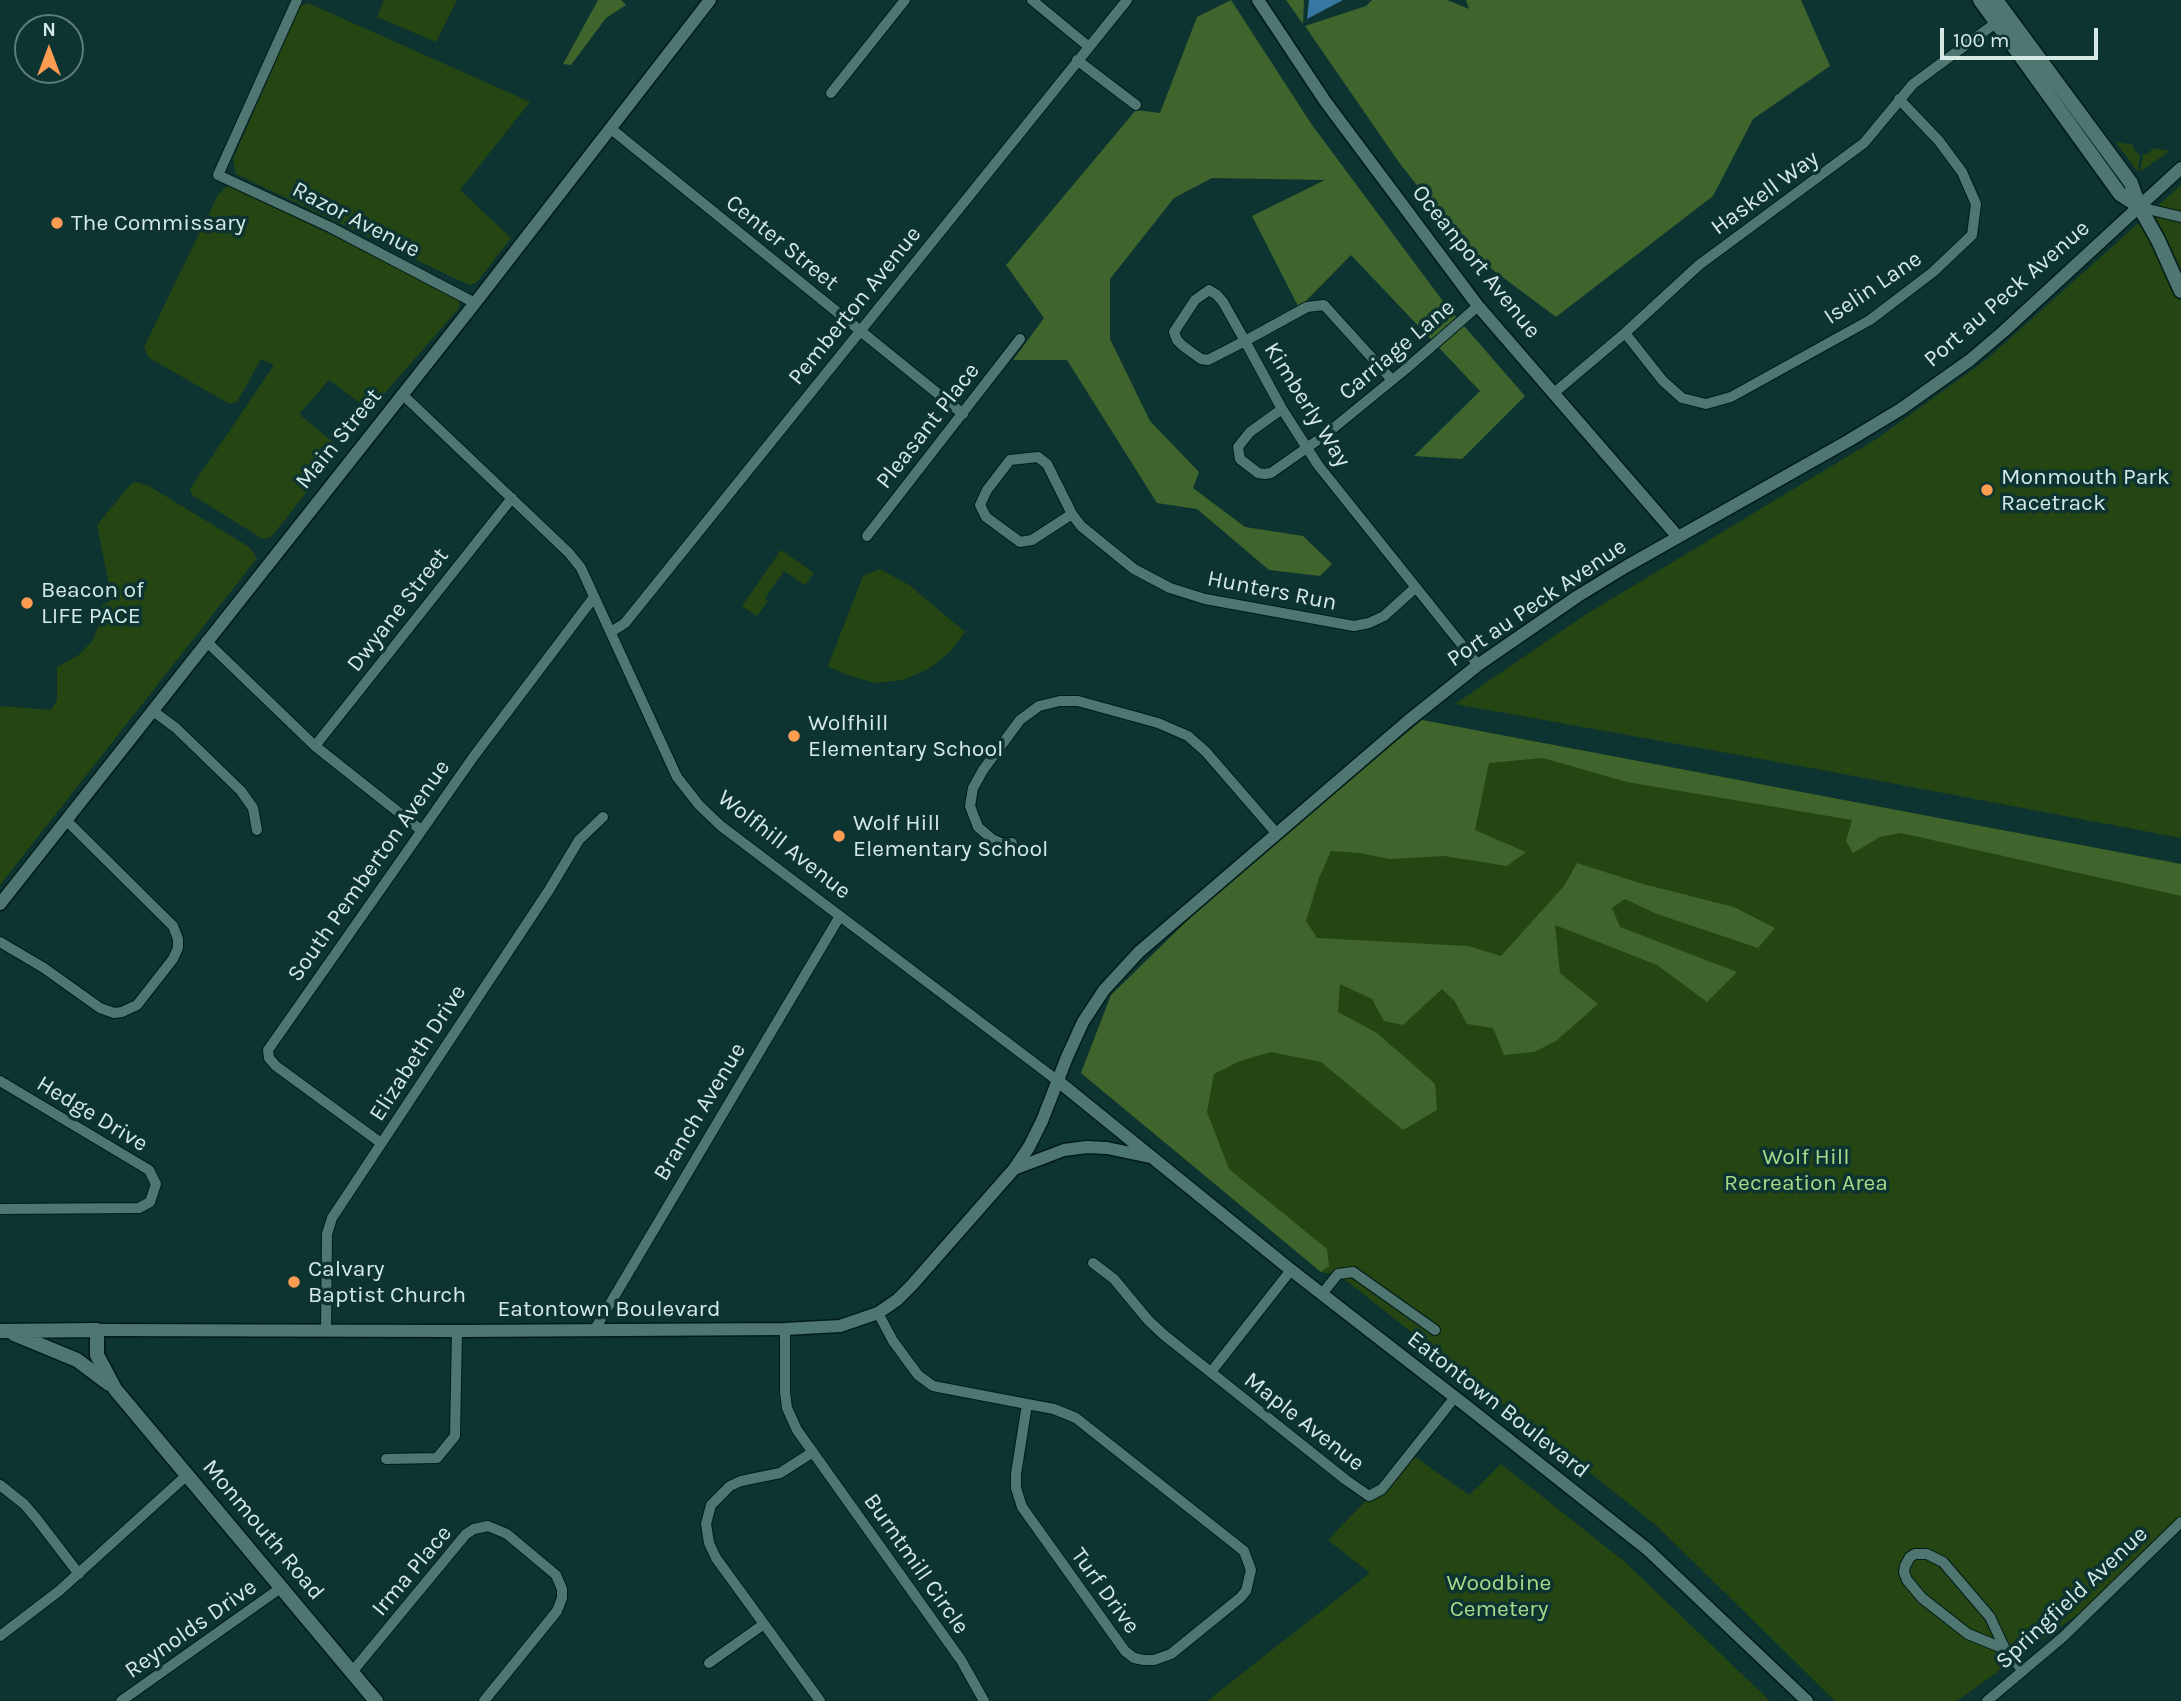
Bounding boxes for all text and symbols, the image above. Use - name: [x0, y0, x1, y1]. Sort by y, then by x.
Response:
- north arrow: [14, 14, 84, 84]
- scale bar: [1943, 14, 2100, 58]
- text: N: [42, 19, 56, 41]
- text: 100 m: [1953, 28, 2010, 52]
- street label: Haskell Way: [1706, 145, 1824, 241]
- street label: Razor Avenue: [287, 176, 425, 264]
- street label: Oceanport Avenue: [1406, 180, 1546, 344]
- street label: Center Street: [720, 189, 844, 297]
- place label: The Commissary: [71, 209, 246, 237]
- marker: The Commissary: [49, 215, 65, 231]
- street label: Port au Peck Avenue: [1919, 215, 2095, 373]
- street label: Pemberton Avenue: [783, 221, 927, 391]
- street label: Iselin Lane: [1819, 245, 1927, 331]
- street label: Carriage Lane: [1334, 294, 1460, 406]
- street label: Kimberly Way: [1258, 338, 1356, 472]
- street label: Pleasant Place: [870, 358, 986, 494]
- street label: Main Street: [290, 383, 388, 495]
- place label: Monmouth Park Racetrack: [2001, 463, 2170, 517]
- marker: Monmouth Park Racetrack: [1979, 482, 1995, 498]
- street label: Port au Peck Avenue: [1442, 533, 1632, 673]
- street label: Dwyane Street: [341, 543, 455, 677]
- street label: Hunters Run: [1205, 565, 1339, 617]
- place label: Beacon of LIFE PACE: [41, 576, 144, 630]
- marker: Beacon of LIFE PACE: [19, 595, 35, 611]
- place label: Wolfhill Elementary School: [808, 709, 1003, 763]
- marker: Wolfhill Elementary School: [786, 728, 802, 744]
- street label: South Pemberton Avenue: [282, 755, 456, 987]
- street label: Wolfhill Avenue: [712, 784, 856, 906]
- place label: Wolf Hill Elementary School: [853, 809, 1048, 863]
- marker: Wolf Hill Elementary School: [831, 828, 847, 844]
- street label: Elizabeth Drive: [364, 980, 472, 1126]
- street label: Branch Avenue: [648, 1038, 752, 1186]
- street label: Hedge Drive: [31, 1070, 153, 1158]
- park label: Wolf Hill Recreation Area: [1724, 1143, 1888, 1197]
- place label: Calvary Baptist Church: [308, 1255, 466, 1309]
- marker: Calvary Baptist Church: [286, 1274, 302, 1290]
- street label: Eatontown Boulevard: [497, 1295, 721, 1323]
- street label: Eatontown Boulevard: [1402, 1325, 1594, 1485]
- street label: Maple Avenue: [1238, 1366, 1370, 1478]
- street label: Monmouth Road: [196, 1454, 330, 1606]
- street label: Burntmill Circle: [857, 1488, 975, 1640]
- street label: Irma Place: [366, 1520, 458, 1622]
- street label: Springfield Avenue: [1990, 1521, 2154, 1675]
- street label: Turf Drive: [1065, 1543, 1145, 1639]
- park label: Woodbine Cemetery: [1447, 1569, 1551, 1623]
- street label: Reynolds Drive: [120, 1573, 262, 1685]

